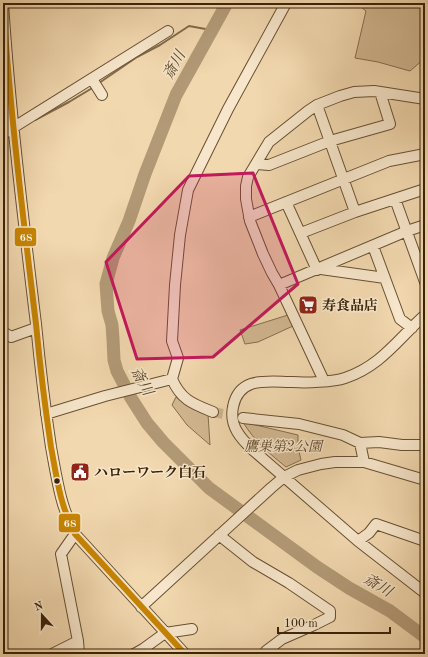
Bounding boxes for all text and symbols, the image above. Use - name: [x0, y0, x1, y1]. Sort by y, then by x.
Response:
- water label: 斎川: [160, 46, 190, 82]
- line badge: 68: [14, 227, 37, 247]
- text: 68: [20, 233, 32, 244]
- supermarket icon: 寿食品店: [297, 294, 319, 316]
- place label: 寿食品店: [322, 298, 378, 313]
- water label: 斎川: [127, 364, 157, 400]
- park label: 鷹巣第2公園: [244, 439, 324, 454]
- public building icon: ハローワーク白石: [69, 461, 91, 483]
- place label: ハローワーク白石: [94, 465, 206, 480]
- unlabelled marker: [52, 476, 62, 486]
- line badge: 68: [58, 513, 81, 533]
- text: 68: [64, 519, 76, 530]
- water label: 斎川: [361, 570, 397, 601]
- north arrow: [22, 595, 62, 635]
- text: N: [33, 600, 45, 614]
- scale bar: [278, 609, 390, 635]
- text: 100 m: [284, 618, 318, 630]

